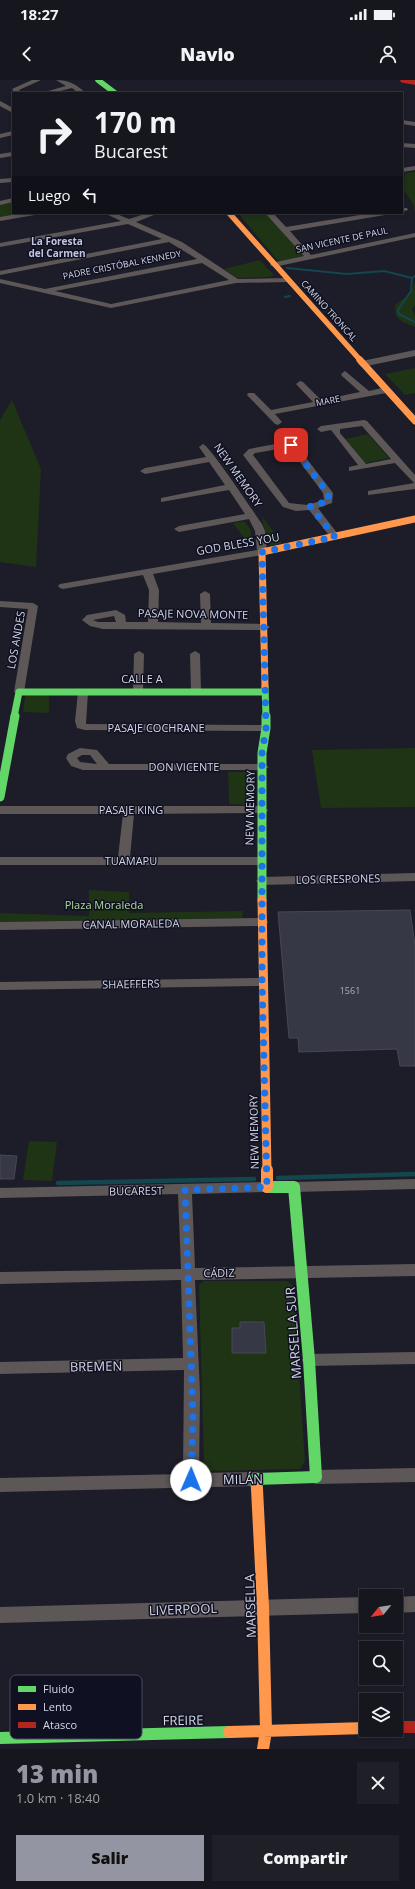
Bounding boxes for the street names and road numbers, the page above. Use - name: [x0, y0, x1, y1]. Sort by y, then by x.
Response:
- street label: SAN VICENTE DE PAUL: [295, 223, 389, 256]
- street label: PADRE CRISTÓBAL KENNEDY: [62, 246, 183, 282]
- street label: CAMINO TRONCAL: [298, 277, 361, 344]
- street label: MARE: [315, 392, 341, 409]
- street label: NEW MEMORY: [211, 440, 266, 510]
- street label: GOD BLESS YOU: [195, 529, 281, 558]
- street label: PASAJE NOVA MONTE: [138, 605, 248, 622]
- street label: LOS ANDES: [3, 610, 28, 670]
- street label: CALLE A: [121, 671, 163, 686]
- street label: PASAJE COCHRANE: [107, 720, 205, 735]
- street label: DON VICENTE: [149, 759, 219, 774]
- street label: NEW MEMORY: [241, 770, 258, 846]
- street label: PASAJE KING: [99, 802, 163, 817]
- street label: TUAMAPU: [105, 853, 157, 868]
- street label: LOS CRESPONES: [296, 870, 380, 887]
- street label: CANAL MORALEDA: [83, 915, 180, 932]
- street label: SHAEFFERS: [102, 975, 160, 992]
- street label: NEW MEMORY: [245, 1094, 262, 1170]
- street label: BUCAREST: [109, 1183, 163, 1198]
- street label: CÁDIZ: [203, 1265, 235, 1280]
- street label: MARSELLA SUR: [281, 1286, 305, 1380]
- street label: BREMEN: [70, 1357, 122, 1375]
- street label: MILÁN: [223, 1470, 263, 1488]
- street label: MARSELLA: [240, 1573, 260, 1638]
- street label: LIVERPOOL: [149, 1599, 218, 1619]
- street label: FREIRE: [162, 1711, 204, 1729]

